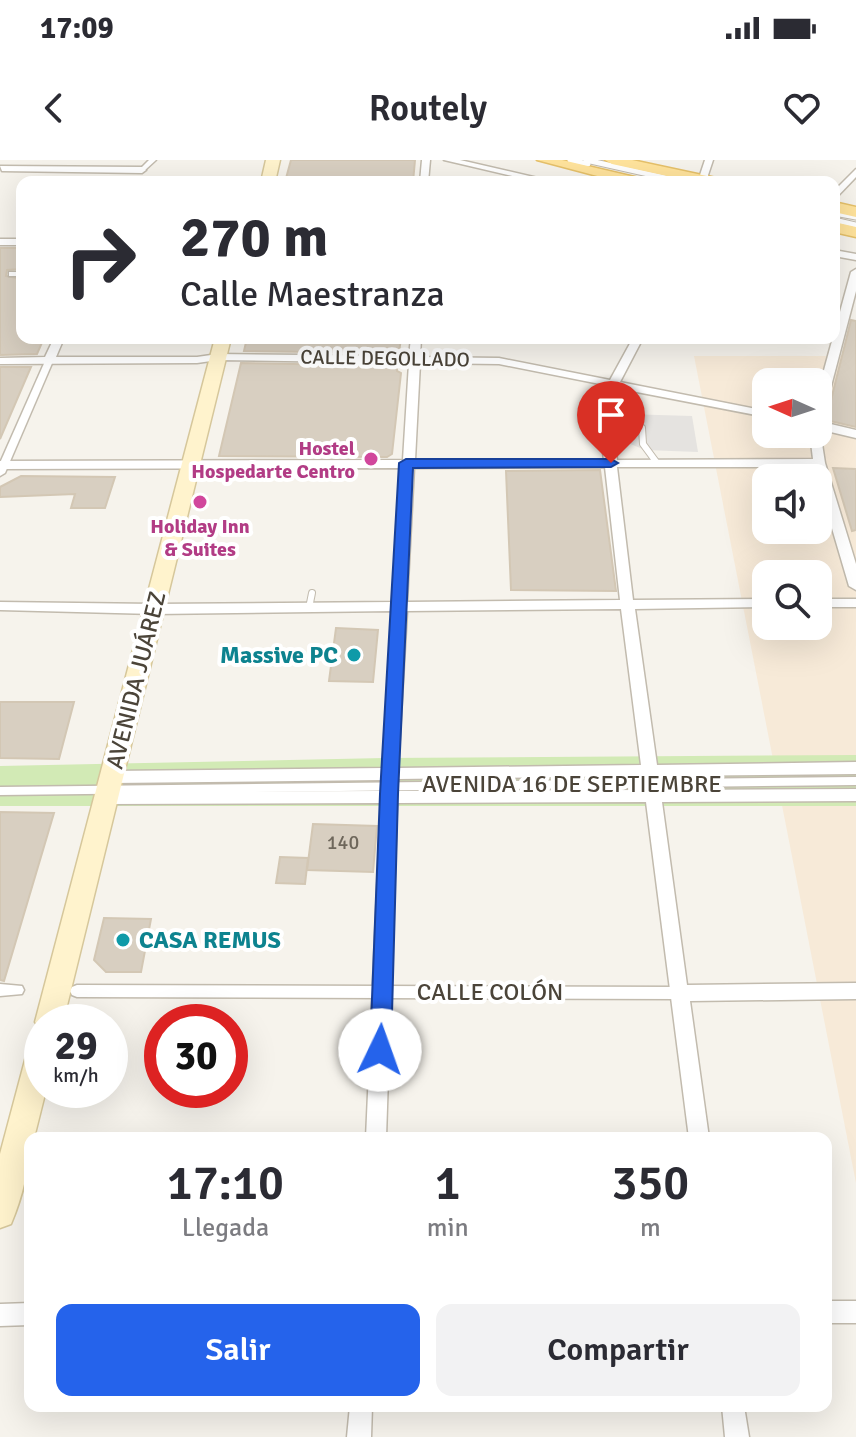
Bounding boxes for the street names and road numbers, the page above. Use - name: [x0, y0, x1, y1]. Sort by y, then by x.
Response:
- street label: CALLE DEGOLLADO: [300, 345, 470, 372]
- street label: AVENIDA JUÁREZ: [99, 588, 173, 772]
- street label: AVENIDA 16 DE SEPTIEMBRE: [422, 769, 722, 799]
- street label: CALLE COLÓN: [417, 977, 563, 1007]

